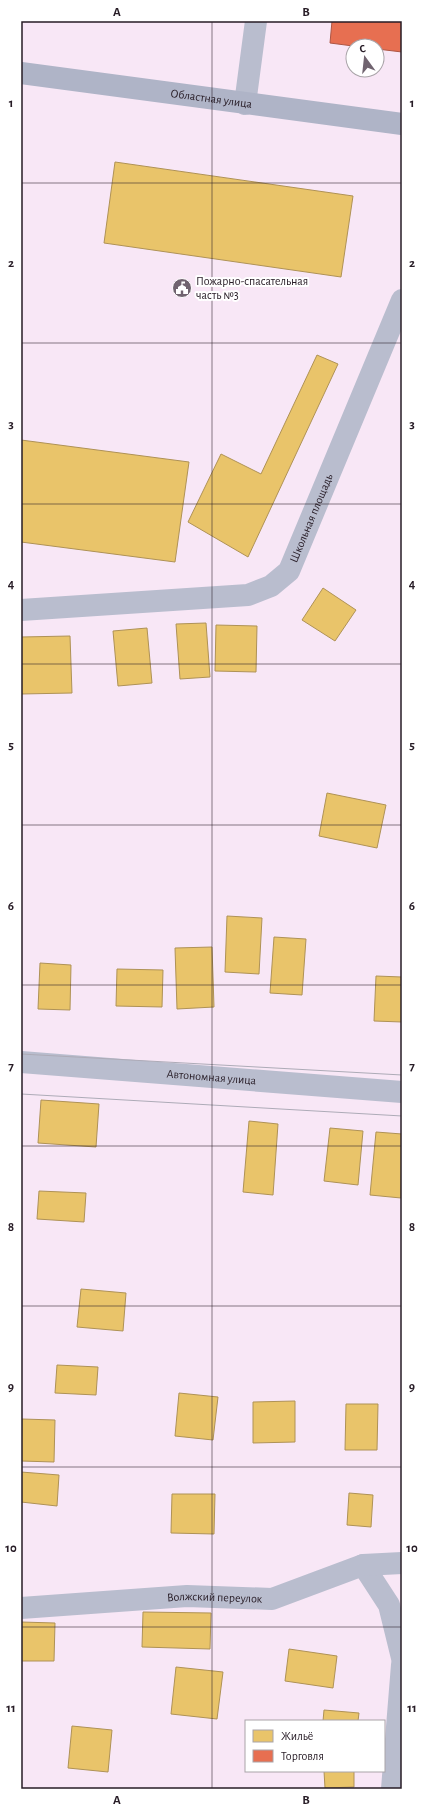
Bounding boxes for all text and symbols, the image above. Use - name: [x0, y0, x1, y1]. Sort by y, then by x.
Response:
- text: A: [113, 6, 121, 19]
- text: B: [302, 6, 310, 19]
- north arrow: [345, 38, 385, 78]
- text: С: [358, 43, 367, 55]
- street label: Областная улица: [170, 87, 253, 110]
- text: 1: [9, 97, 13, 110]
- text: 1: [410, 97, 414, 110]
- text: 2: [8, 257, 14, 270]
- text: 2: [409, 257, 415, 270]
- place label: Пожарно-спасательная часть №3: [196, 275, 308, 301]
- public building icon: Пожарно-спасательная часть №3: [171, 277, 193, 299]
- text: 3: [8, 418, 14, 431]
- text: 3: [409, 418, 415, 431]
- street label: Школьная площадь: [287, 472, 335, 564]
- text: 4: [8, 578, 15, 591]
- text: 4: [409, 578, 416, 591]
- text: 5: [8, 739, 14, 752]
- text: 5: [409, 739, 415, 752]
- text: 6: [8, 900, 14, 913]
- text: 6: [409, 900, 415, 913]
- text: 7: [8, 1060, 14, 1073]
- text: 7: [409, 1060, 415, 1073]
- street label: Автономная улица: [166, 1067, 257, 1087]
- text: 8: [8, 1221, 14, 1234]
- text: 8: [409, 1221, 415, 1234]
- text: 9: [8, 1381, 14, 1394]
- text: 9: [409, 1381, 415, 1394]
- text: 10: [5, 1542, 17, 1555]
- text: 10: [406, 1542, 418, 1555]
- street label: Волжский переулок: [166, 1590, 263, 1605]
- text: 11: [6, 1702, 16, 1715]
- text: 11: [407, 1702, 417, 1715]
- legend: [245, 1720, 385, 1772]
- text: Жильё: [281, 1730, 313, 1742]
- text: Торговля: [281, 1750, 324, 1762]
- text: A: [113, 1794, 121, 1807]
- text: B: [302, 1794, 310, 1807]

